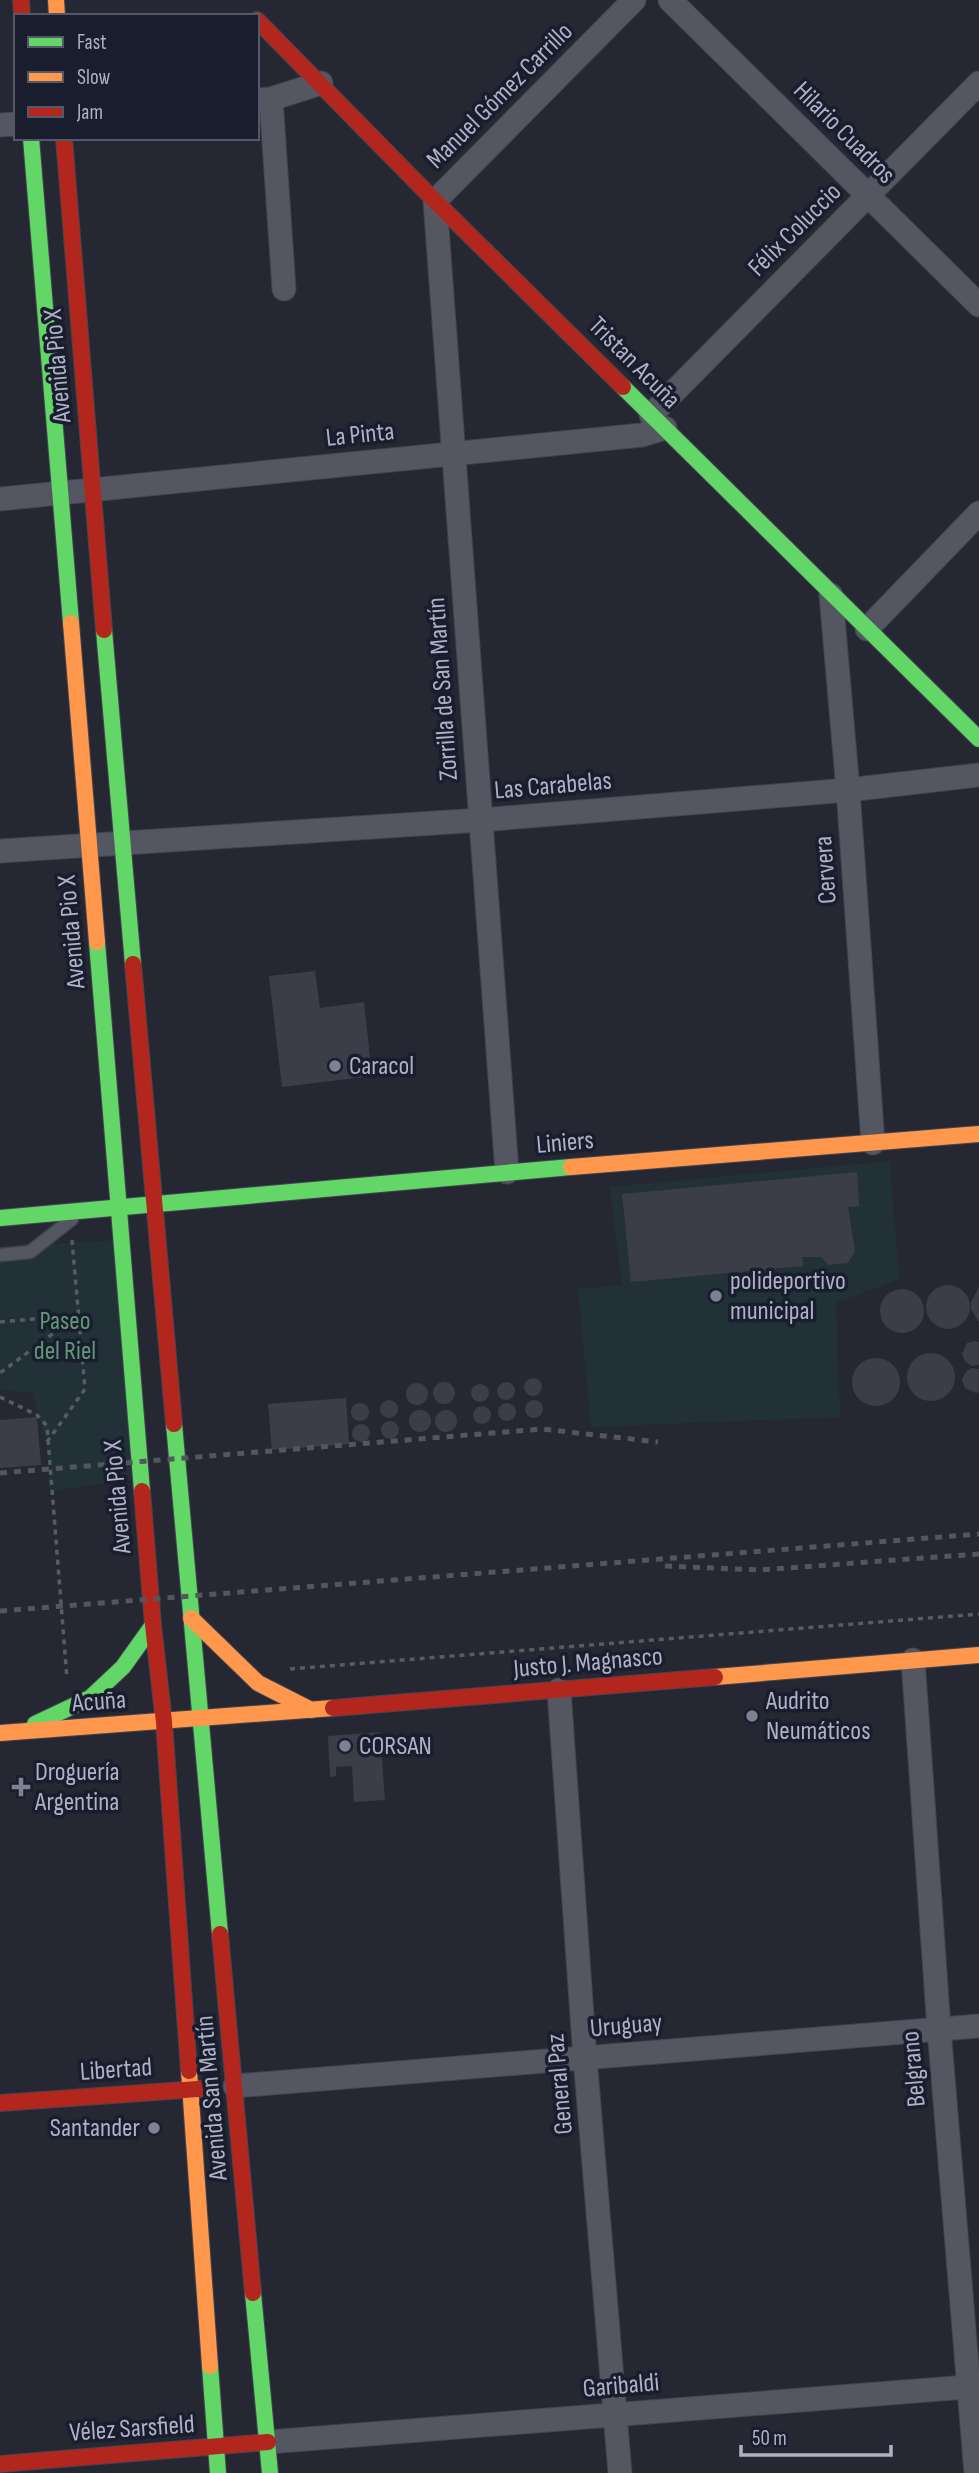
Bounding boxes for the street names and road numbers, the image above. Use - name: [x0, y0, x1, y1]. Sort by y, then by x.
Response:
- street label: Manuel Gómez Carrillo: [421, 17, 579, 175]
- street label: Hilario Cuadros: [787, 76, 901, 190]
- street label: Félix Coluccio: [742, 177, 848, 283]
- street label: Avenida Pio X: [38, 308, 78, 425]
- street label: Tristan Acuña: [582, 311, 686, 415]
- street label: La Pinta: [324, 416, 396, 454]
- street label: Zorrilla de San Martín: [421, 596, 465, 782]
- street label: Las Carabelas: [493, 765, 613, 807]
- street label: Cervera: [808, 835, 844, 905]
- street label: Avenida Pio X: [52, 874, 92, 991]
- street label: Liniers: [535, 1125, 595, 1161]
- street label: Avenida Pio X: [98, 1439, 138, 1556]
- street label: Justo J. Magnasco: [511, 1641, 664, 1685]
- street label: Acuña: [70, 1685, 127, 1719]
- street label: Uruguay: [589, 2007, 663, 2045]
- street label: Avenida San Martín: [189, 2014, 235, 2183]
- street label: Belgrano: [895, 2030, 933, 2108]
- street label: General Paz: [540, 2032, 580, 2136]
- street label: Libertad: [79, 2052, 153, 2088]
- street label: Garibaldi: [582, 2367, 660, 2405]
- street label: Vélez Sarsfield: [69, 2409, 195, 2449]

